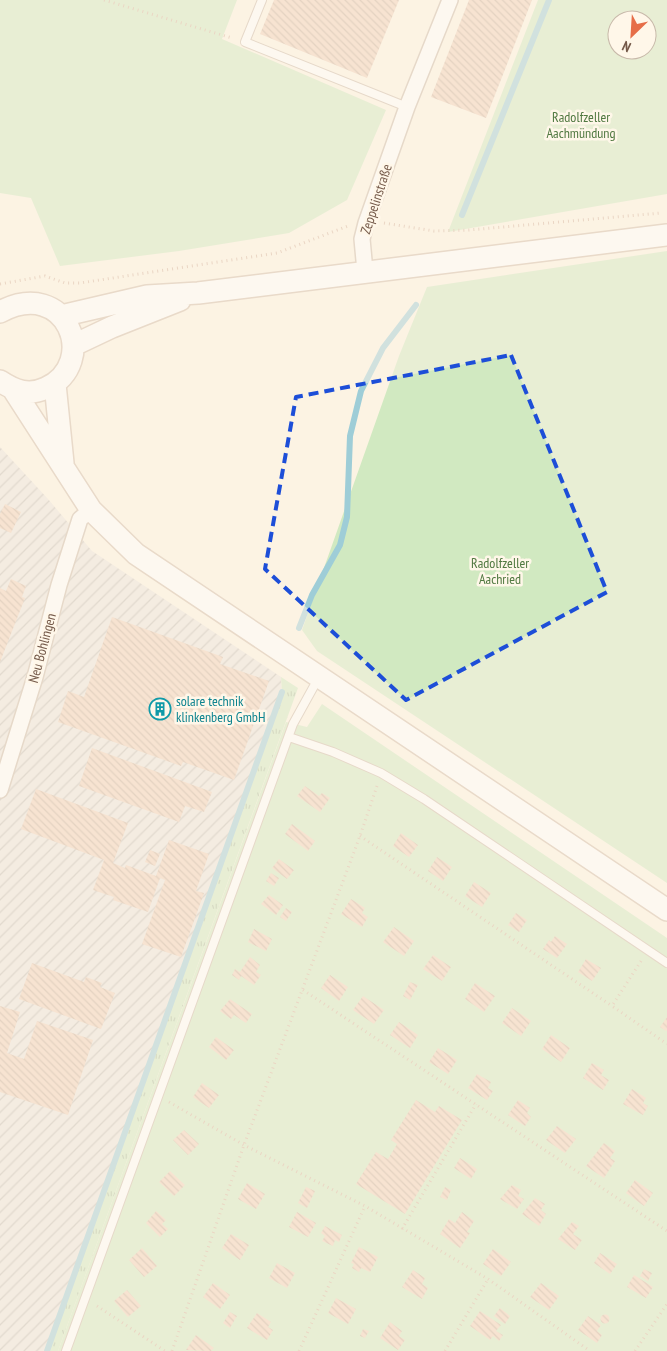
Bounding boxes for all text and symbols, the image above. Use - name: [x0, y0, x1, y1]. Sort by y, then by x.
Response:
- north arrow: [607, 10, 657, 60]
- text: N: [619, 37, 634, 57]
- park label: Radolfzeller Aachmündung: [546, 108, 616, 142]
- street label: Zeppelinstraße: [356, 162, 396, 236]
- park label: Radolfzeller Aachried: [471, 554, 529, 588]
- street label: Neu Bohlingen: [24, 611, 60, 685]
- place label: solare technik klinkenberg GmbH: [176, 692, 265, 726]
- building icon: solare technik klinkenberg GmbH: [148, 697, 172, 721]

